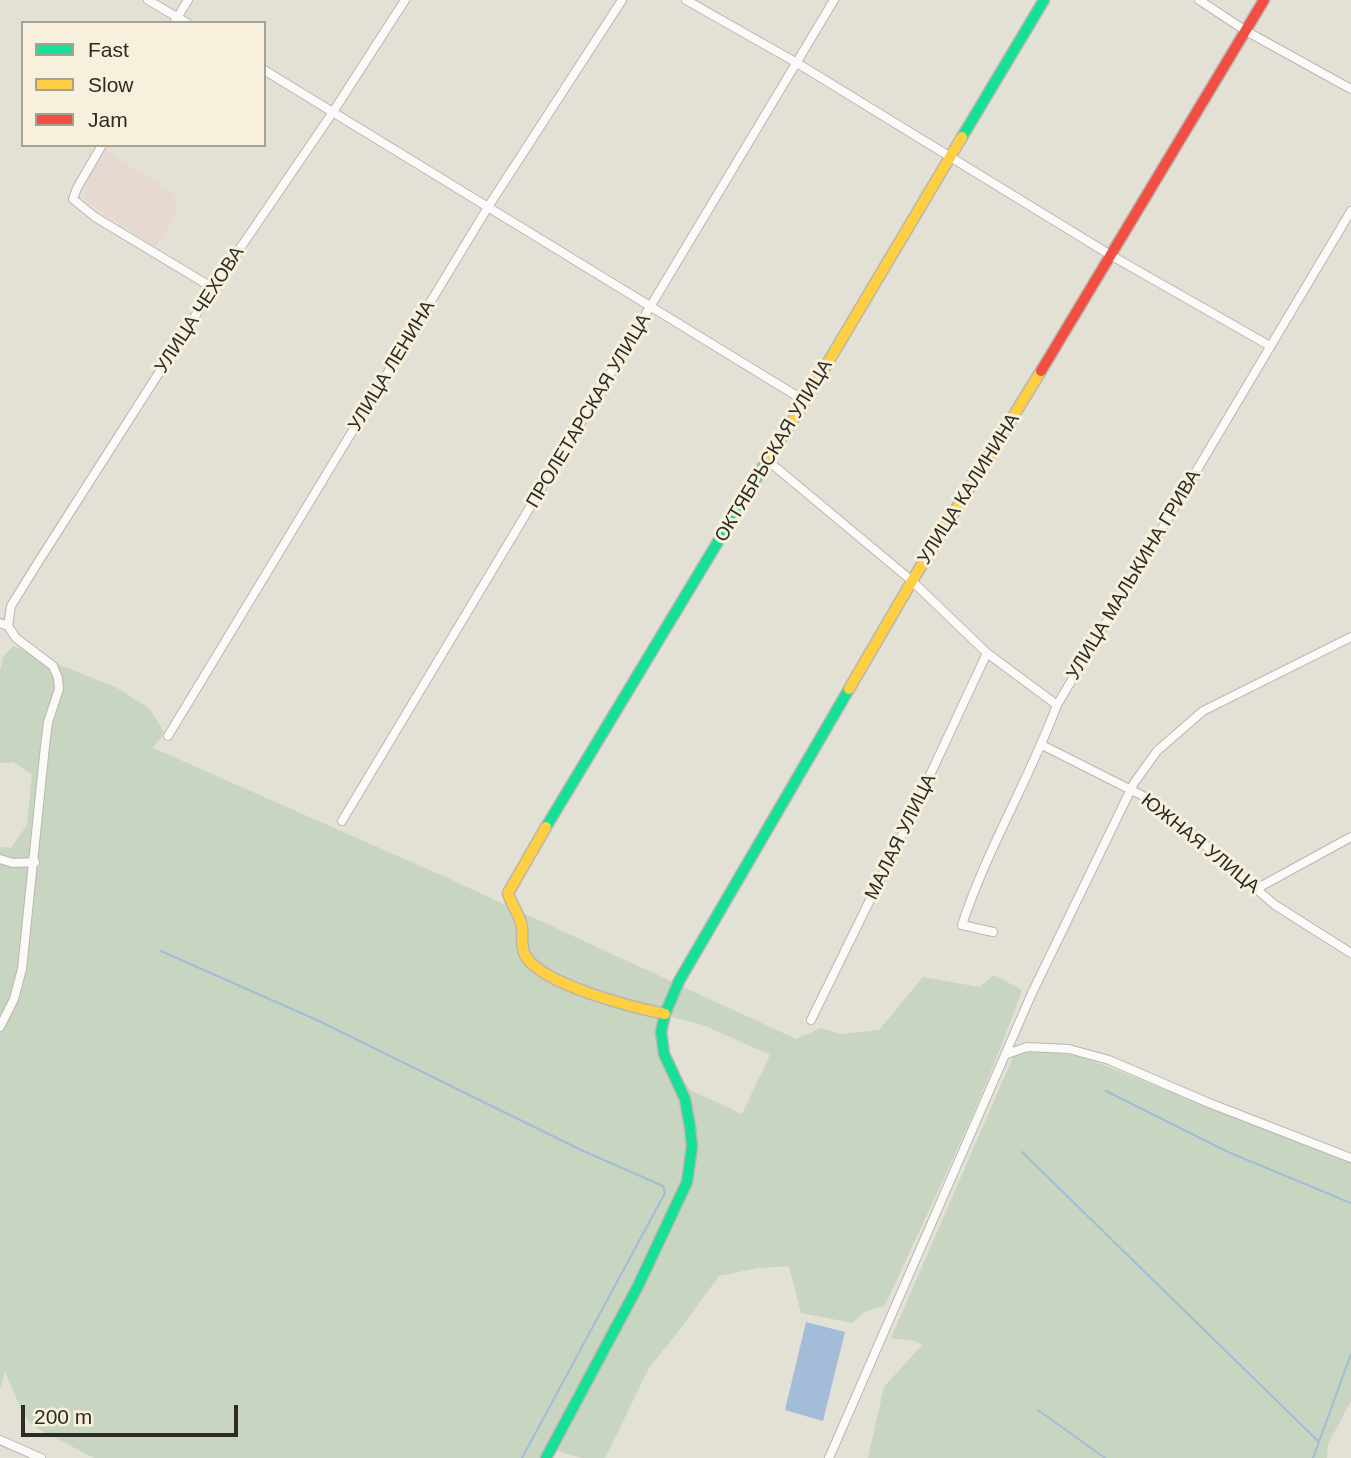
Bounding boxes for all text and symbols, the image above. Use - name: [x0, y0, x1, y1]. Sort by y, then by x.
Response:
- legend: [21, 21, 266, 147]
- text: Fast: [88, 38, 129, 61]
- text: Slow: [88, 73, 134, 96]
- text: Jam: [88, 108, 128, 131]
- street label: УЛИЦА ЧЕХОВА: [151, 242, 249, 378]
- street label: УЛИЦА ЛЕНИНА: [344, 296, 440, 436]
- street label: ПРОЛЕТАРСКАЯ УЛИЦА: [522, 310, 656, 512]
- street label: ОКТЯБРЬСКАЯ УЛИЦА: [710, 356, 838, 546]
- street label: УЛИЦА КАЛИНИНА: [913, 409, 1025, 569]
- street label: УЛИЦА МАЛЬКИНА ГРИВА: [1062, 466, 1206, 684]
- street label: МАЛАЯ УЛИЦА: [861, 770, 941, 904]
- street label: ЮЖНАЯ УЛИЦА: [1136, 789, 1264, 899]
- scale bar: [24, 1392, 242, 1436]
- text: 200 m: [34, 1405, 92, 1428]

